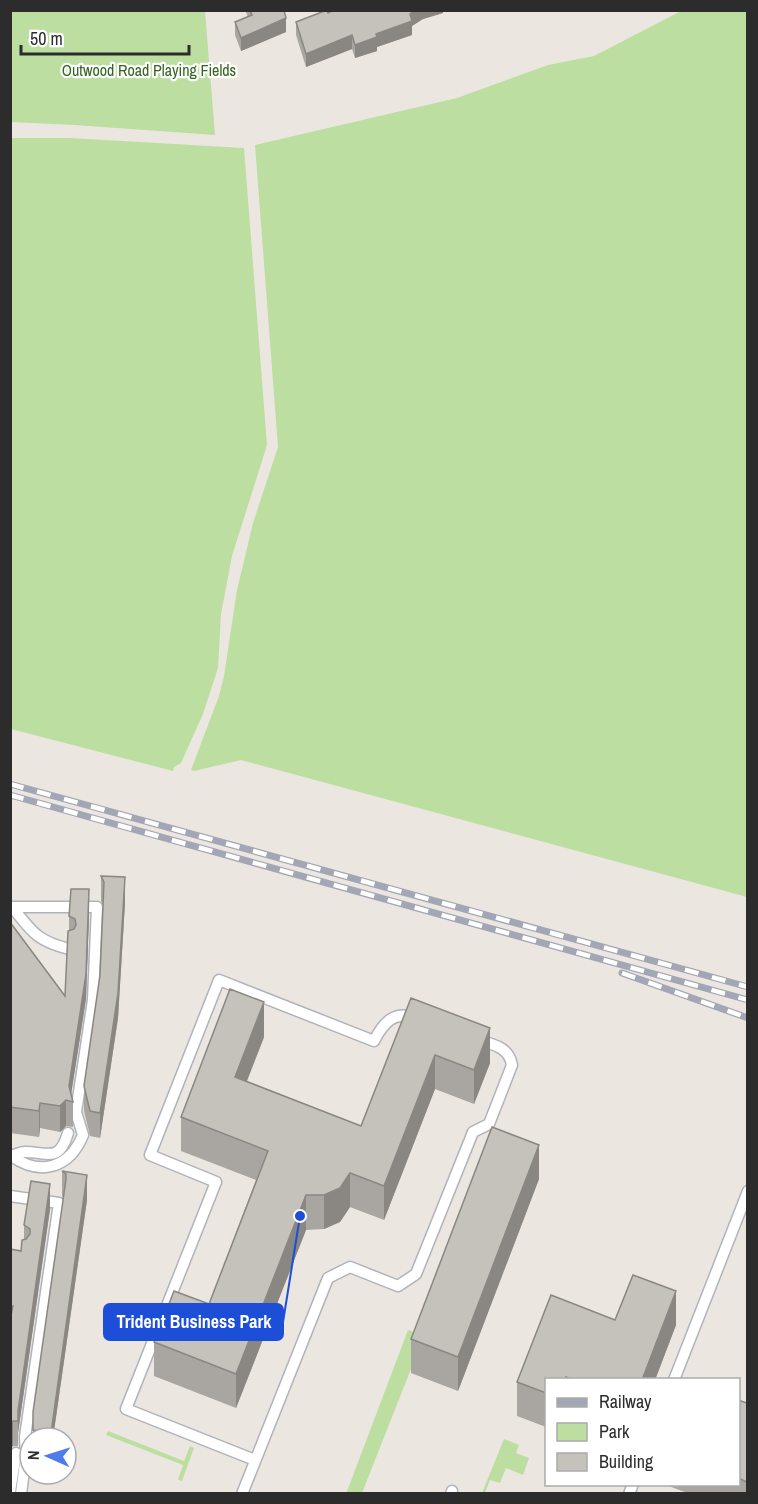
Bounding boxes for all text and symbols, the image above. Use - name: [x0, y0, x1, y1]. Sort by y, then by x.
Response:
- scale bar: [21, 18, 189, 56]
- text: 50 m: [30, 26, 63, 51]
- park label: Outwood Road Playing Fields: [62, 59, 236, 81]
- callout: Trident Business Park: [104, 1304, 283, 1340]
- text: Trident Business Park: [116, 1309, 272, 1334]
- legend: [545, 1378, 740, 1486]
- text: Railway: [599, 1389, 652, 1414]
- text: Park: [599, 1419, 630, 1444]
- north arrow: [18, 1426, 78, 1486]
- text: Building: [599, 1449, 654, 1474]
- text: N: [22, 1450, 44, 1461]

